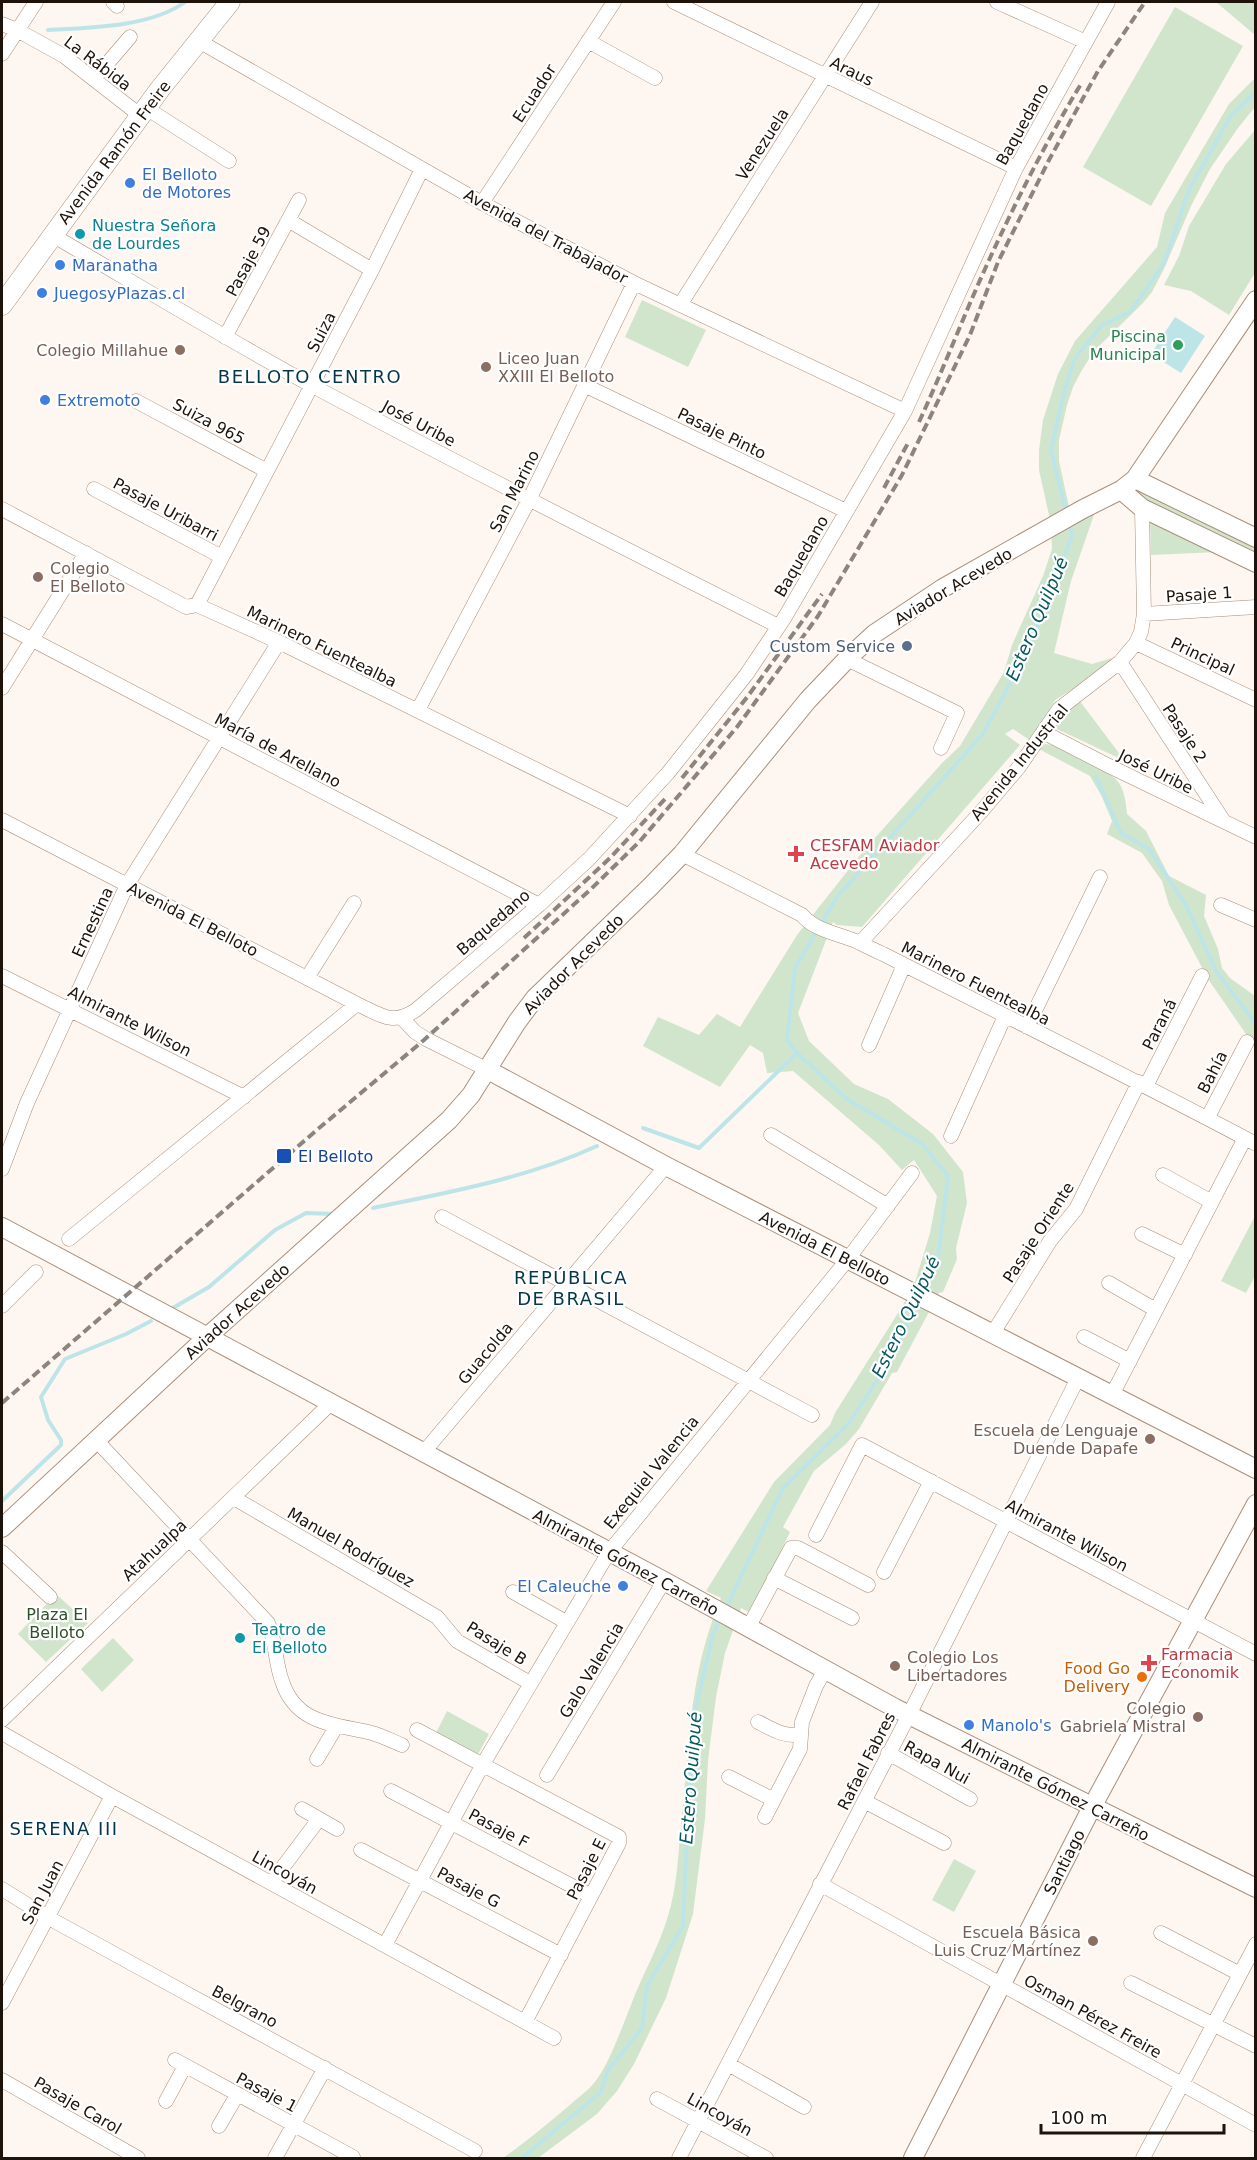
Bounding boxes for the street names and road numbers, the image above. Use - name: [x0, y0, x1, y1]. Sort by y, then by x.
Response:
- street label: La Rábida: [60, 32, 135, 95]
- street label: Araus: [827, 53, 877, 90]
- street label: Ecuador: [509, 60, 560, 126]
- street label: Avenida Ramón Freire: [54, 77, 175, 228]
- street label: Baquedano: [992, 80, 1053, 169]
- street label: Venezuela: [732, 105, 793, 184]
- street label: Avenida del Trabajador: [461, 185, 631, 288]
- street label: Pasaje 59: [222, 223, 275, 300]
- street label: Suiza: [303, 309, 340, 356]
- street label: Suiza 965: [170, 395, 248, 448]
- street label: José Uribe: [378, 396, 459, 451]
- street label: Pasaje Pinto: [674, 404, 769, 463]
- street label: San Marino: [486, 447, 543, 536]
- street label: Pasaje Uribarri: [110, 474, 222, 545]
- street label: Baquedano: [771, 512, 832, 600]
- street label: Aviador Acevedo: [891, 544, 1016, 629]
- street label: Pasaje 1: [1165, 583, 1233, 606]
- street label: Marinero Fuentealba: [244, 602, 400, 691]
- street label: Principal: [1168, 633, 1238, 679]
- street label: Avenida Industrial: [967, 700, 1072, 824]
- street label: Pasaje 2: [1159, 700, 1211, 766]
- street label: María de Arellano: [211, 709, 344, 792]
- street label: José Uribe: [1115, 745, 1196, 798]
- street label: Avenida El Belloto: [124, 878, 261, 961]
- street label: Ernestina: [68, 884, 117, 960]
- street label: Baquedano: [453, 885, 534, 959]
- street label: Aviador Acevedo: [519, 910, 627, 1018]
- street label: Marinero Fuentealba: [898, 938, 1053, 1029]
- street label: Almirante Wilson: [65, 982, 195, 1061]
- street label: Paraná: [1138, 995, 1180, 1053]
- street label: Bahía: [1194, 1048, 1231, 1097]
- street label: Pasaje Oriente: [999, 1178, 1078, 1286]
- street label: Avenida El Belloto: [756, 1207, 893, 1290]
- street label: Aviador Acevedo: [181, 1260, 293, 1363]
- street label: Guacolda: [454, 1318, 517, 1388]
- street label: Exequiel Valencia: [600, 1412, 703, 1533]
- street label: Almirante Wilson: [1002, 1495, 1131, 1576]
- street label: Manuel Rodríguez: [284, 1503, 417, 1591]
- street label: Almirante Gómez Carreño: [530, 1505, 722, 1620]
- street label: Atahualpa: [118, 1516, 191, 1585]
- street label: Pasaje B: [463, 1618, 530, 1669]
- street label: Galo Valencia: [555, 1619, 628, 1722]
- street label: Rafael Fabres: [834, 1709, 899, 1813]
- street label: Almirante Gómez Carreño: [959, 1734, 1153, 1845]
- street label: Rapa Nui: [901, 1737, 973, 1788]
- street label: Pasaje F: [465, 1805, 532, 1852]
- street label: Santiago: [1040, 1826, 1089, 1898]
- street label: Pasaje E: [563, 1835, 610, 1903]
- street label: Lincoyán: [249, 1847, 321, 1898]
- street label: San Juan: [18, 1857, 67, 1928]
- street label: Pasaje G: [434, 1863, 504, 1912]
- street label: Osman Pérez Freire: [1021, 1971, 1165, 2062]
- street label: Belgrano: [209, 1981, 281, 2032]
- street label: Pasaje 1: [233, 2068, 301, 2116]
- street label: Pasaje Carol: [31, 2073, 125, 2138]
- street label: Lincoyán: [684, 2089, 756, 2140]

